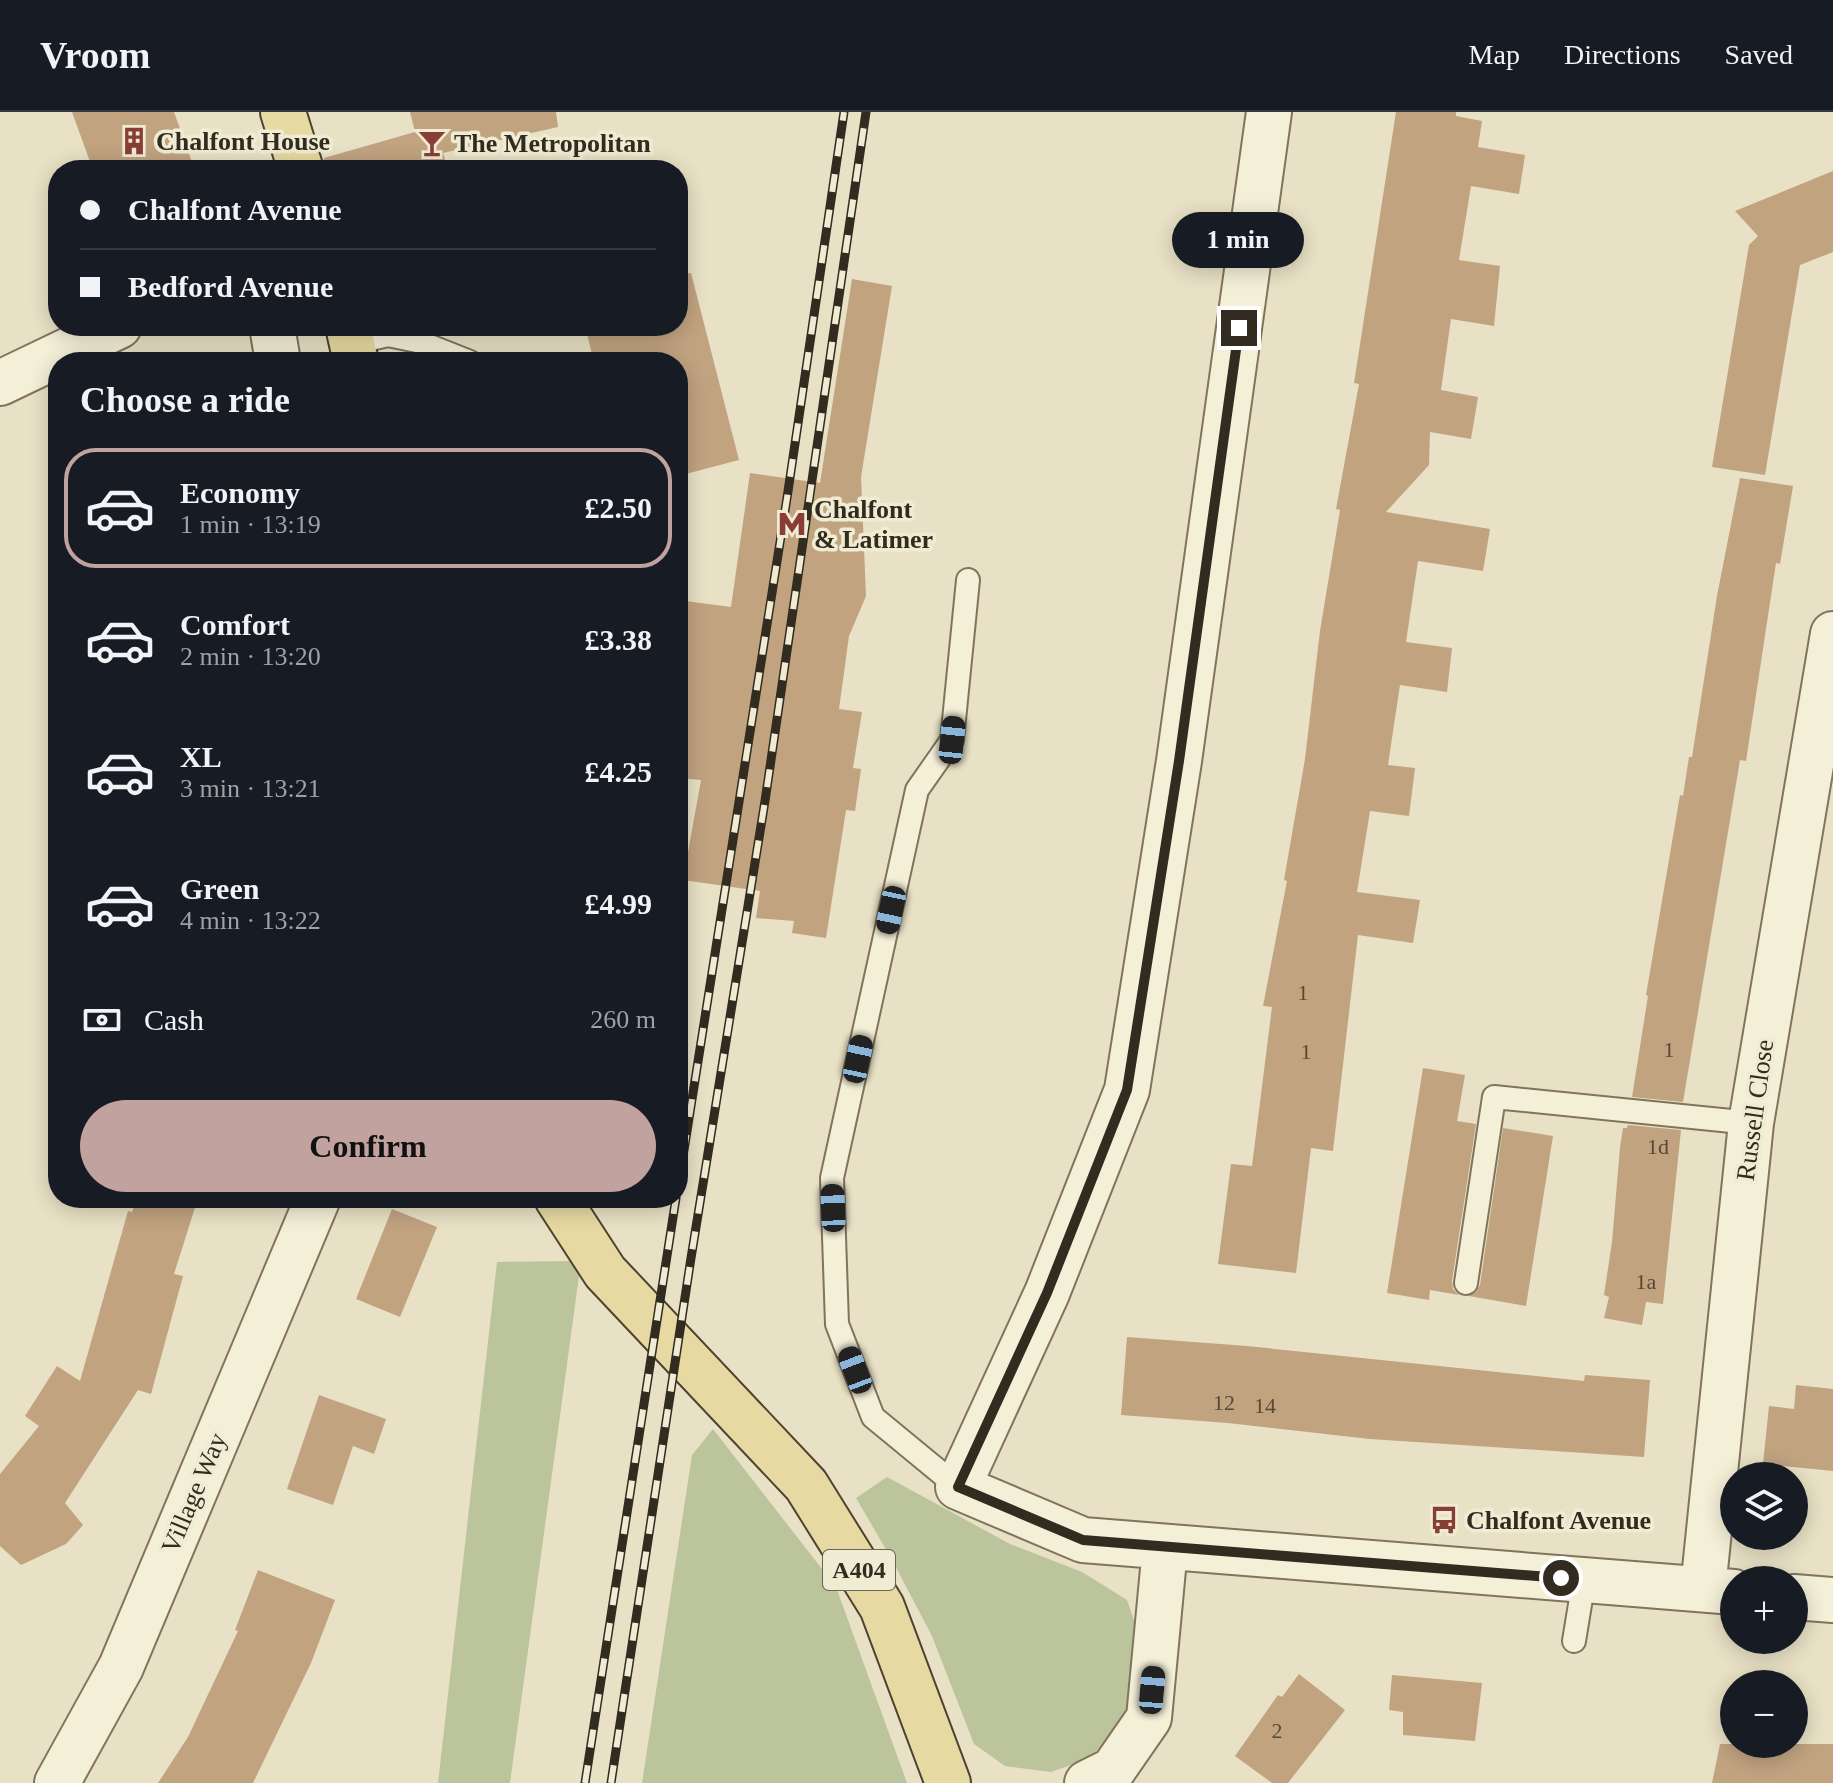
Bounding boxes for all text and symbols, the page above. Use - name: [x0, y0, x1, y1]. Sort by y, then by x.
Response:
- text: Vroom: [40, 34, 150, 76]
- text: Map: [1469, 39, 1520, 70]
- text: Directions: [1564, 39, 1681, 70]
- text: Saved: [1725, 39, 1793, 70]
- building icon: Chalfont House: [119, 126, 149, 156]
- place label: Chalfont House: [156, 127, 330, 156]
- bar icon: The Metropolitan: [417, 128, 447, 158]
- place label: The Metropolitan: [454, 129, 651, 158]
- text: Chalfont Avenue: [128, 193, 342, 226]
- callout: 1 min: [1173, 212, 1305, 268]
- text: 1 min: [1207, 225, 1269, 254]
- text: Bedford Avenue: [128, 270, 333, 303]
- route end: [1221, 310, 1257, 346]
- text: Choose a ride: [80, 380, 290, 420]
- icon: car: [84, 472, 156, 544]
- text: Economy: [180, 476, 300, 509]
- text: £2.50: [585, 491, 652, 524]
- place label: Chalfont & Latimer: [814, 495, 933, 554]
- metro station icon: Chalfont & Latimer: [777, 509, 807, 539]
- text: 1 min · 13:19: [180, 510, 321, 539]
- icon: car: [84, 604, 156, 676]
- text: Comfort: [180, 608, 290, 641]
- text: £3.38: [585, 623, 652, 656]
- text: 2 min · 13:20: [180, 642, 321, 671]
- car: [938, 715, 966, 765]
- icon: car: [84, 736, 156, 808]
- text: XL: [180, 740, 222, 773]
- text: £4.25: [585, 755, 652, 788]
- text: 3 min · 13:21: [180, 774, 321, 803]
- icon: car: [84, 868, 156, 940]
- text: Green: [180, 872, 259, 905]
- car: [874, 884, 908, 936]
- text: £4.99: [585, 887, 652, 920]
- text: 4 min · 13:22: [180, 906, 321, 935]
- house number: 1: [1298, 980, 1309, 1005]
- icon: cash: [80, 998, 124, 1042]
- text: Cash: [144, 1003, 204, 1036]
- text: 260 m: [590, 1005, 656, 1034]
- car: [841, 1033, 875, 1085]
- house number: 1: [1664, 1037, 1675, 1062]
- street label: Russell Close: [1731, 1038, 1779, 1182]
- house number: 1: [1301, 1039, 1312, 1064]
- button: Confirm: [80, 1100, 656, 1192]
- house number: 1d: [1647, 1134, 1669, 1159]
- car: [820, 1184, 846, 1232]
- house number: 1a: [1636, 1269, 1657, 1294]
- car: [835, 1343, 875, 1397]
- house number: 12: [1213, 1390, 1235, 1415]
- house number: 14: [1254, 1393, 1276, 1418]
- street label: Village Way: [156, 1428, 232, 1558]
- map controls: [1720, 1462, 1808, 1758]
- button: layers: [1720, 1462, 1808, 1550]
- bus stop icon: Chalfont Avenue: [1429, 1505, 1459, 1535]
- place label: Chalfont Avenue: [1466, 1506, 1651, 1535]
- road number: A404: [823, 1550, 895, 1590]
- route start: [1543, 1560, 1579, 1596]
- button: +: [1720, 1566, 1808, 1654]
- car: [1138, 1665, 1166, 1715]
- button: −: [1720, 1670, 1808, 1758]
- house number: 2: [1272, 1718, 1283, 1743]

